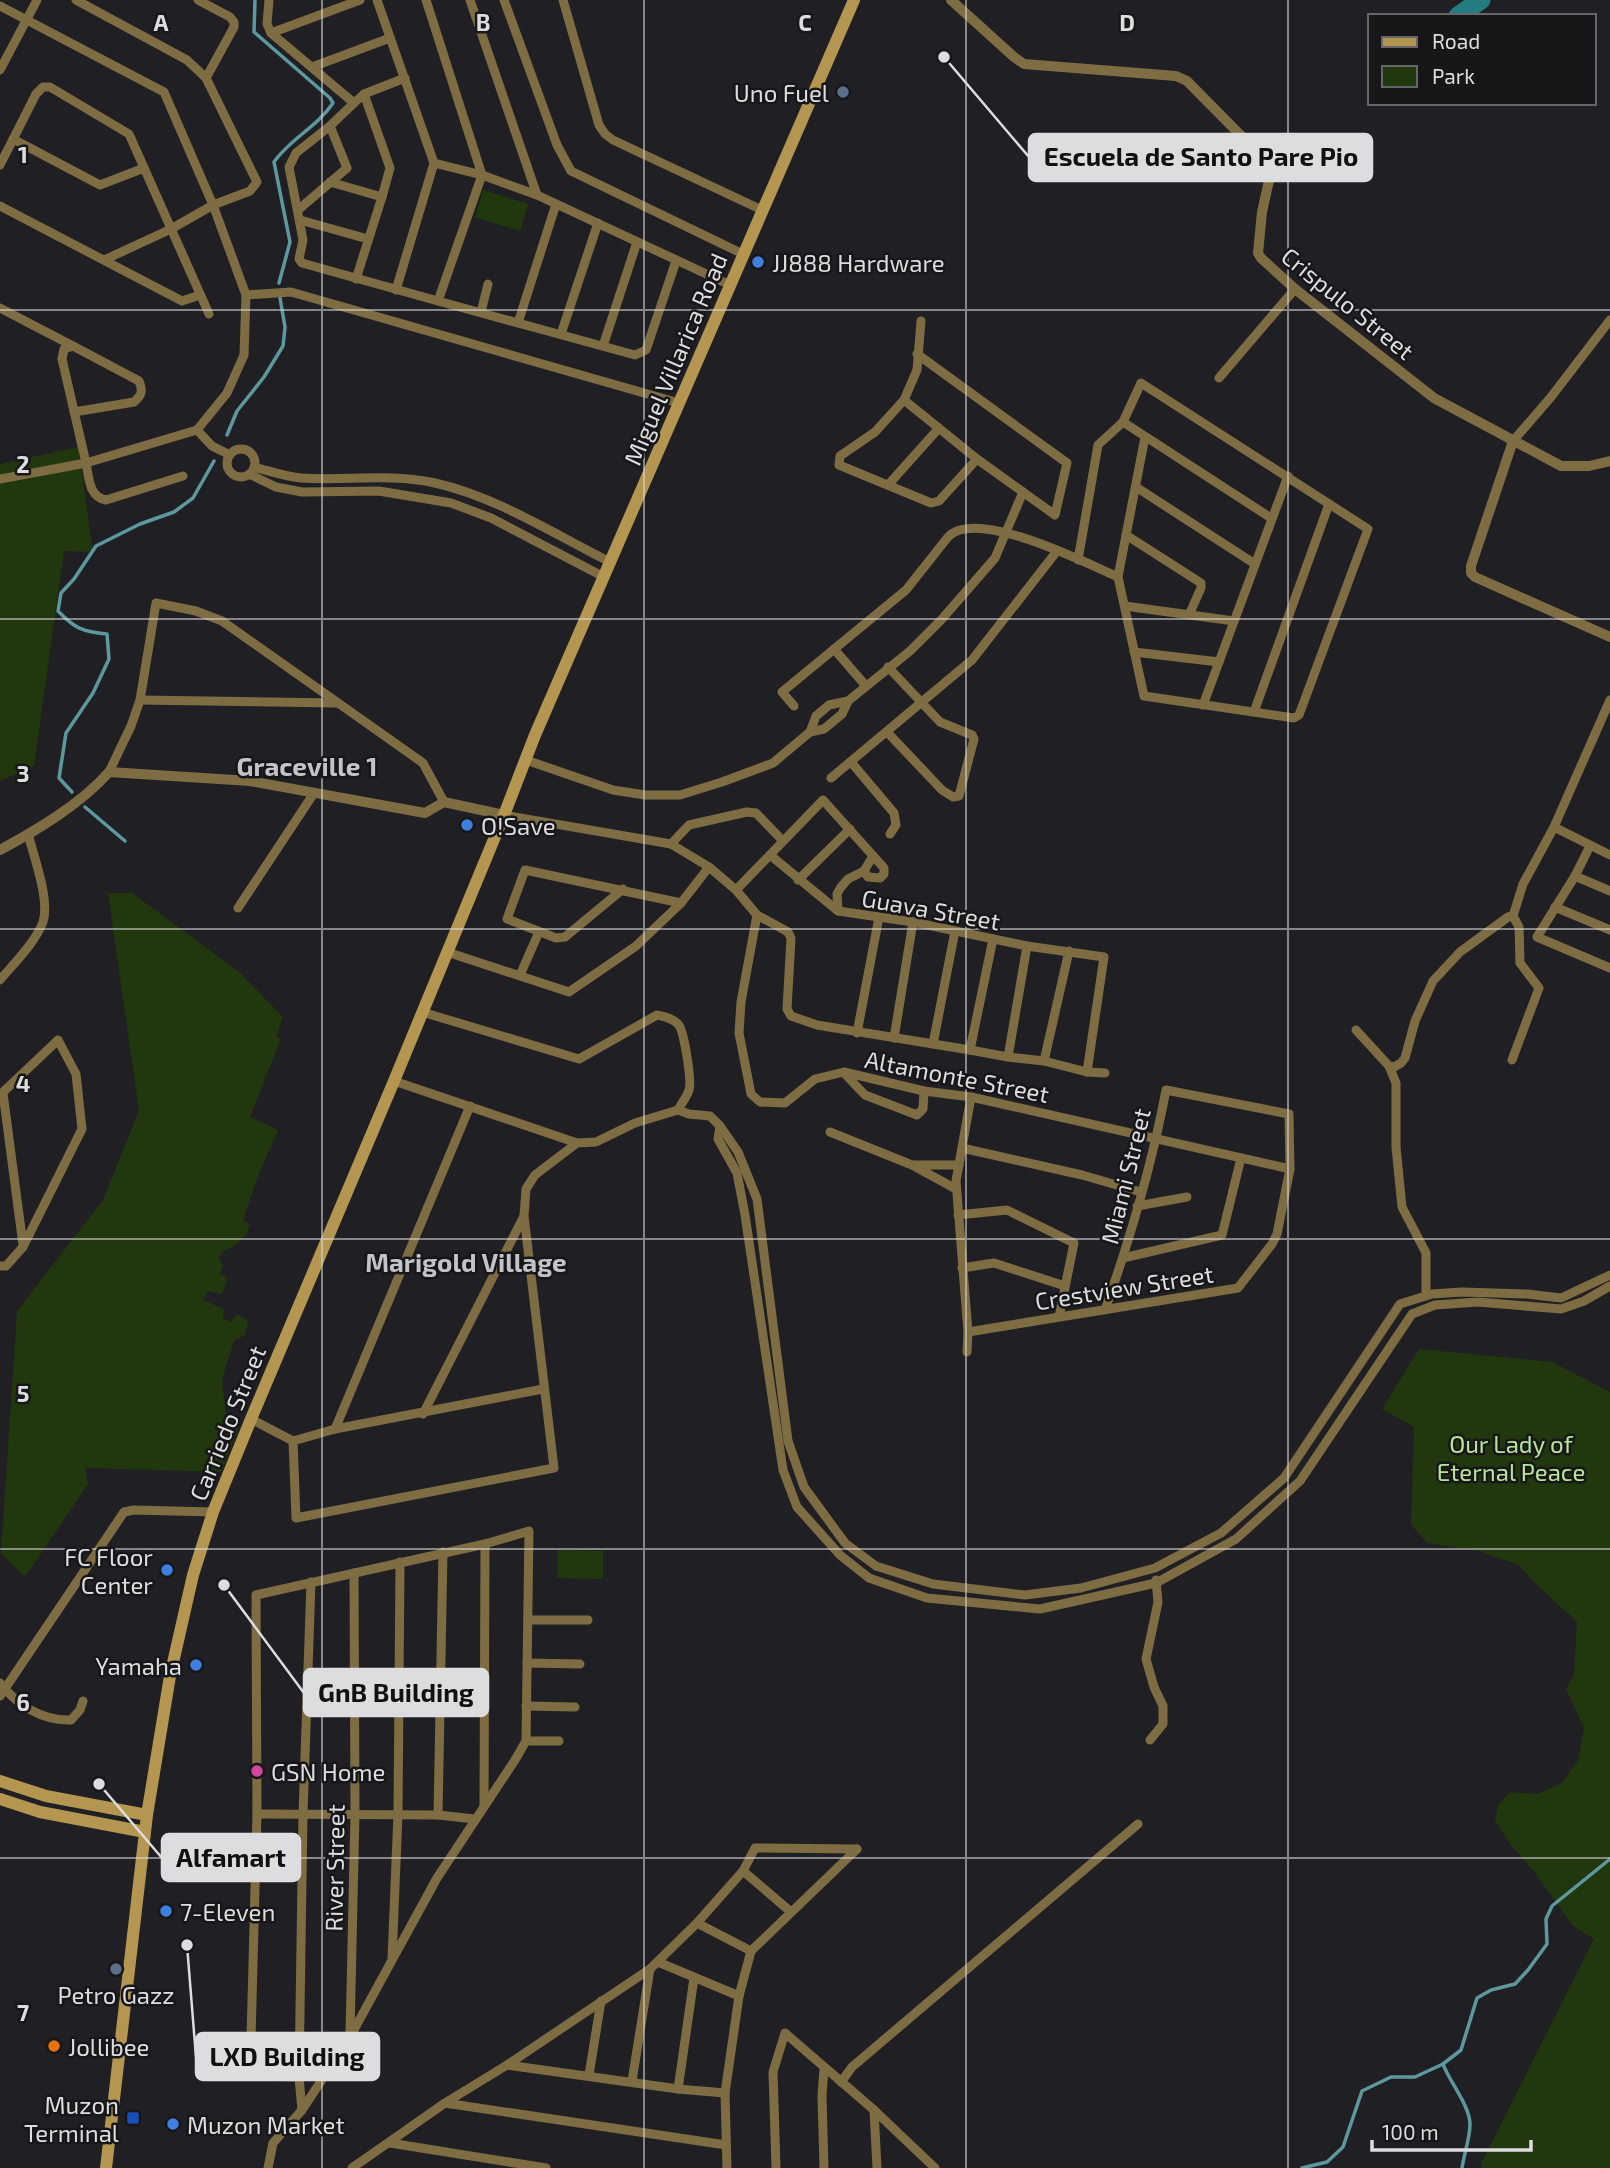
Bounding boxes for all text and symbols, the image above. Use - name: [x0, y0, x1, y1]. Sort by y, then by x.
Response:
- text: A: [153, 8, 169, 36]
- text: B: [476, 8, 490, 36]
- text: C: [798, 8, 812, 36]
- text: D: [1119, 8, 1135, 36]
- legend: [1368, 14, 1596, 105]
- text: Road: [1432, 28, 1480, 53]
- text: Park: [1432, 63, 1475, 88]
- place label: Uno Fuel: [734, 78, 829, 107]
- marker: Uno Fuel: [835, 84, 851, 100]
- callout: Escuela de Santo Pare Pio: [1029, 134, 1372, 181]
- text: 1: [18, 140, 28, 168]
- text: Escuela de Santo Pare Pio: [1044, 140, 1358, 171]
- street label: Crispulo Street: [1276, 241, 1420, 365]
- place label: JJ888 Hardware: [772, 248, 945, 277]
- street label: Miguel Villarica Road: [617, 249, 733, 469]
- marker: JJ888 Hardware: [750, 254, 766, 270]
- text: 2: [16, 450, 30, 478]
- district label: Graceville 1: [237, 750, 377, 781]
- text: 3: [16, 759, 30, 787]
- place label: O!Save: [481, 811, 556, 840]
- marker: O!Save: [459, 817, 475, 833]
- street label: Guava Street: [860, 883, 1002, 935]
- street label: Altamonte Street: [863, 1044, 1051, 1108]
- text: 4: [16, 1069, 30, 1097]
- street label: Miami Street: [1094, 1105, 1156, 1247]
- district label: Marigold Village: [365, 1246, 567, 1277]
- street label: Crestview Street: [1033, 1259, 1215, 1315]
- street label: Carriedo Street: [183, 1341, 271, 1505]
- text: 5: [17, 1379, 29, 1407]
- park label: Our Lady of Eternal Peace: [1437, 1429, 1585, 1486]
- place label: FC Floor Center: [64, 1542, 153, 1599]
- marker: FC Floor Center: [159, 1562, 175, 1578]
- place label: Yamaha: [95, 1651, 182, 1680]
- marker: Yamaha: [188, 1657, 204, 1673]
- callout: GnB Building: [304, 1669, 488, 1716]
- text: GnB Building: [318, 1676, 474, 1707]
- text: 6: [16, 1688, 30, 1716]
- place label: GSN Home: [271, 1757, 385, 1786]
- marker: GSN Home: [249, 1763, 265, 1779]
- street label: River Street: [318, 1804, 350, 1932]
- callout: Alfamart: [162, 1834, 300, 1881]
- text: Alfamart: [176, 1841, 286, 1872]
- place label: 7-Eleven: [180, 1897, 275, 1926]
- marker: 7-Eleven: [158, 1903, 174, 1919]
- marker: Petro Gazz: [108, 1961, 124, 1977]
- place label: Petro Gazz: [57, 1980, 175, 2009]
- text: 7: [17, 1998, 29, 2026]
- place label: Jollibee: [68, 2032, 149, 2061]
- callout: LXD Building: [196, 2033, 379, 2080]
- marker: Jollibee: [46, 2038, 62, 2054]
- text: LXD Building: [209, 2040, 365, 2071]
- place label: Muzon Terminal: [24, 2090, 119, 2147]
- scale bar: [1372, 2108, 1531, 2152]
- marker: Muzon Terminal: [125, 2110, 141, 2126]
- place label: Muzon Market: [187, 2110, 345, 2139]
- marker: Muzon Market: [165, 2116, 181, 2132]
- text: 100 m: [1382, 2119, 1439, 2144]

